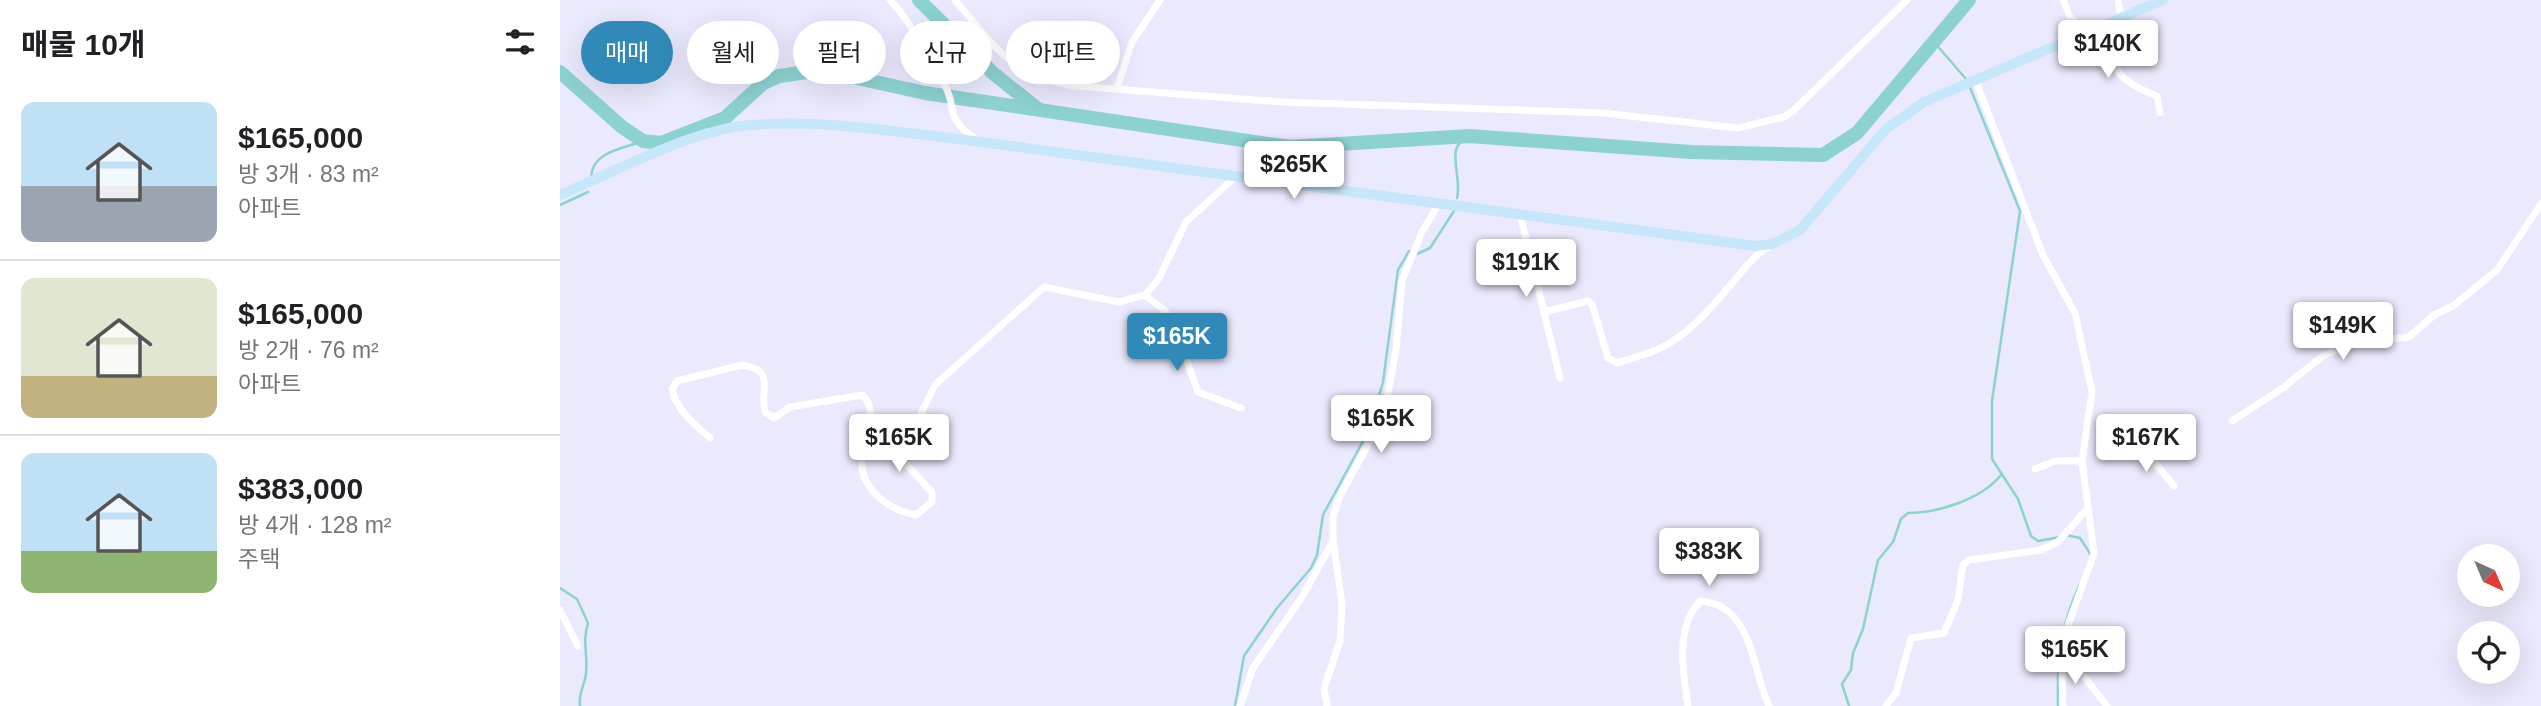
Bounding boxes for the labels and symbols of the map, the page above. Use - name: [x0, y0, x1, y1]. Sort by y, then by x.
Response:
- pin: $140K: [2059, 20, 2157, 80]
- pin: $265K: [1245, 142, 1343, 201]
- pin: $191K: [1477, 240, 1575, 299]
- pin: $149K: [2294, 302, 2392, 362]
- pin: $165K: [1128, 314, 1226, 373]
- pin: $165K: [1332, 396, 1430, 455]
- pin: $165K: [850, 414, 948, 474]
- pin: $167K: [2097, 414, 2195, 474]
- pin: $383K: [1660, 528, 1758, 588]
- north arrow: [2457, 544, 2520, 607]
- pin: $165K: [2026, 626, 2124, 686]

